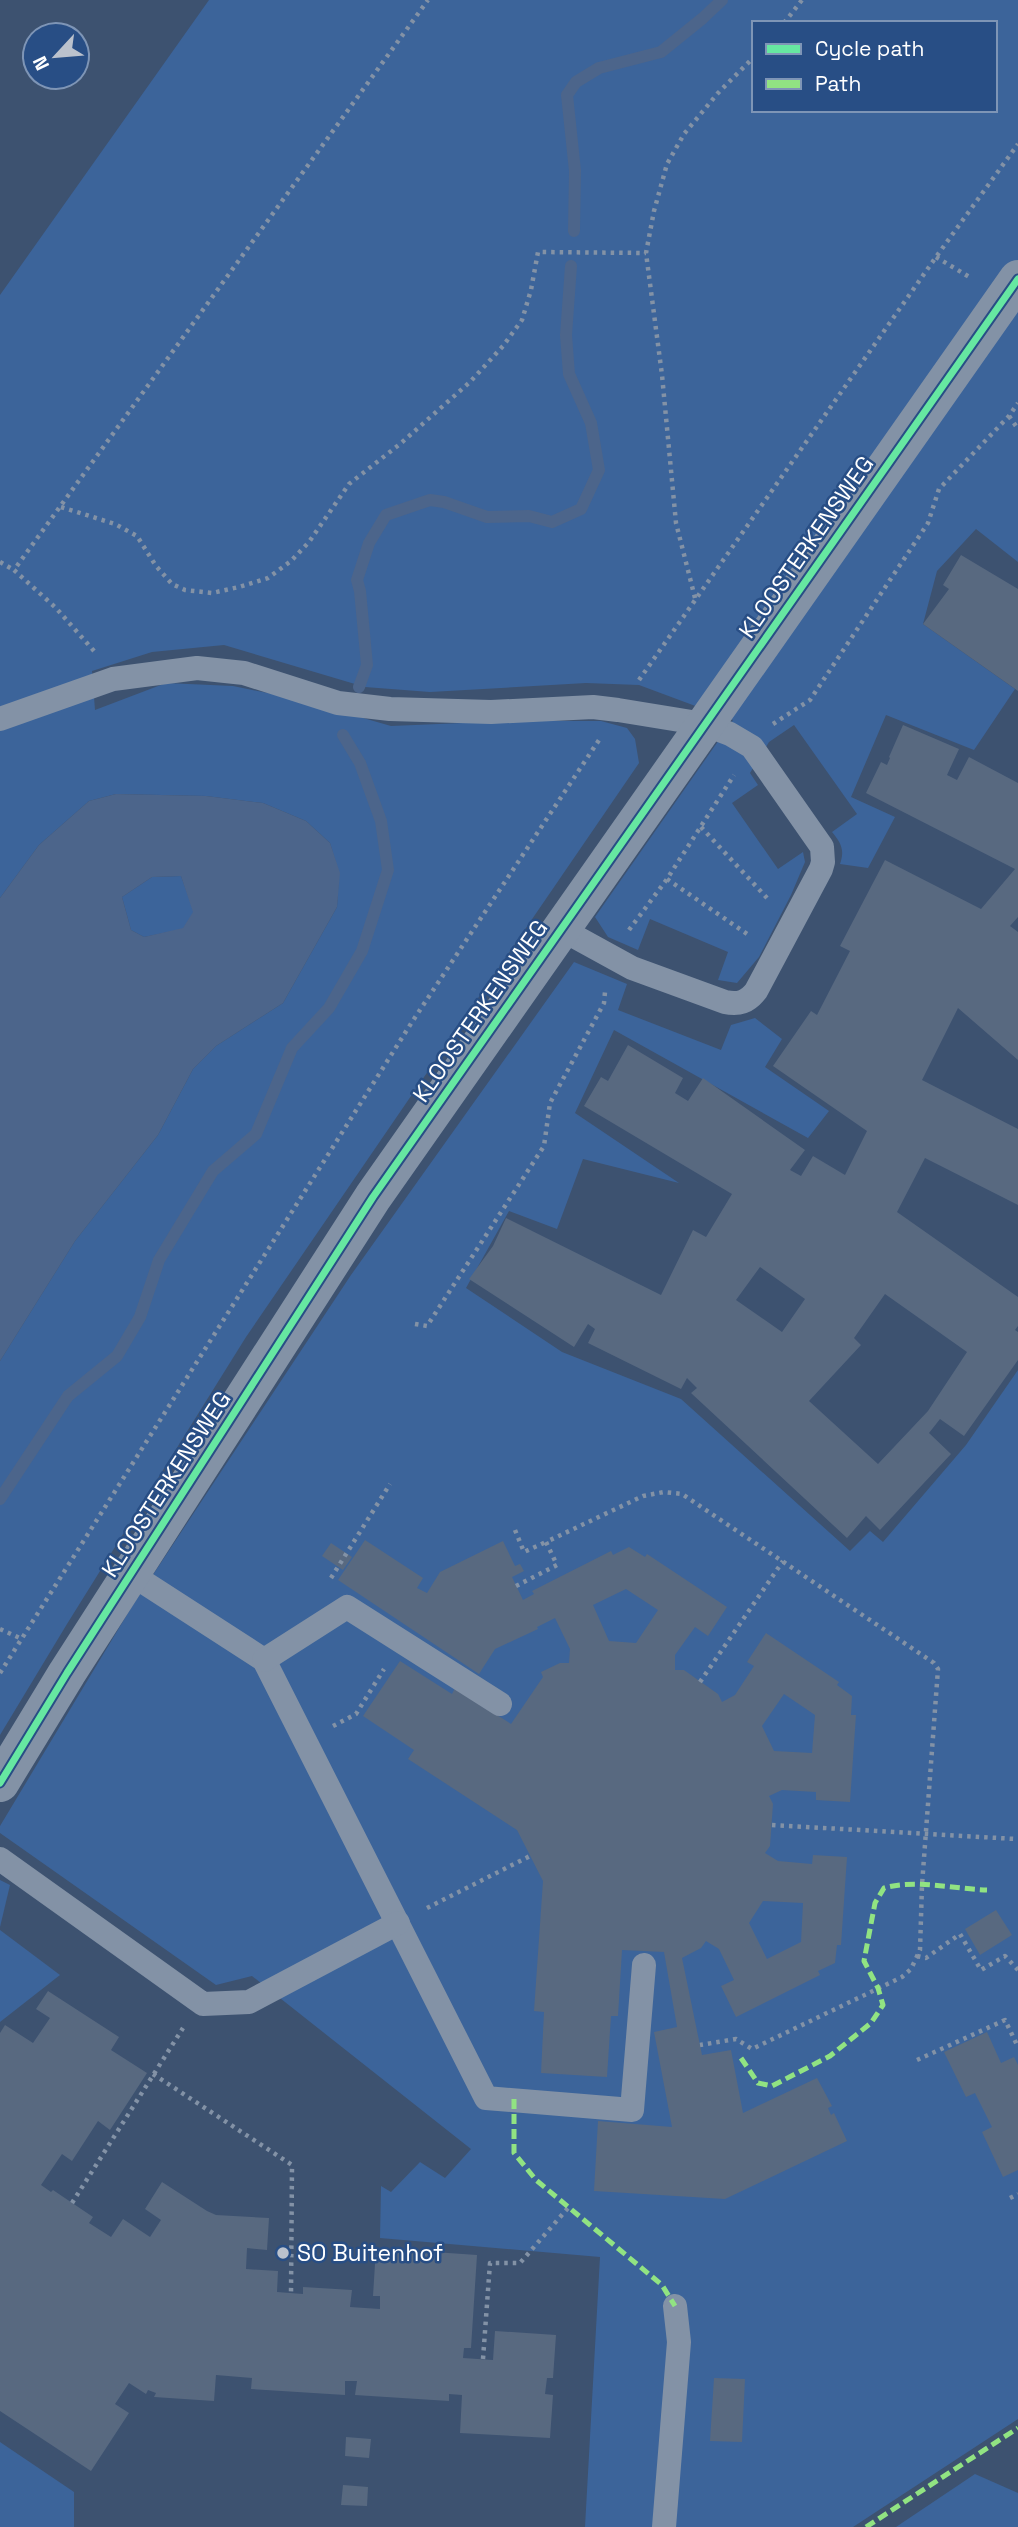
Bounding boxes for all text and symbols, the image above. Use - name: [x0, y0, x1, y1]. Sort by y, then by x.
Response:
- north arrow: [21, 21, 91, 91]
- legend: [752, 21, 997, 112]
- text: Cycle path: [815, 35, 924, 62]
- text: N: [27, 52, 55, 74]
- text: Path: [815, 70, 861, 97]
- street label: KLOOSTERKENSWEG: [732, 450, 880, 644]
- street label: KLOOSTERKENSWEG: [406, 914, 554, 1108]
- street label: KLOOSTERKENSWEG: [95, 1385, 237, 1583]
- place label: SO Buitenhof: [297, 2238, 443, 2268]
- marker: SO Buitenhof: [275, 2245, 291, 2261]

